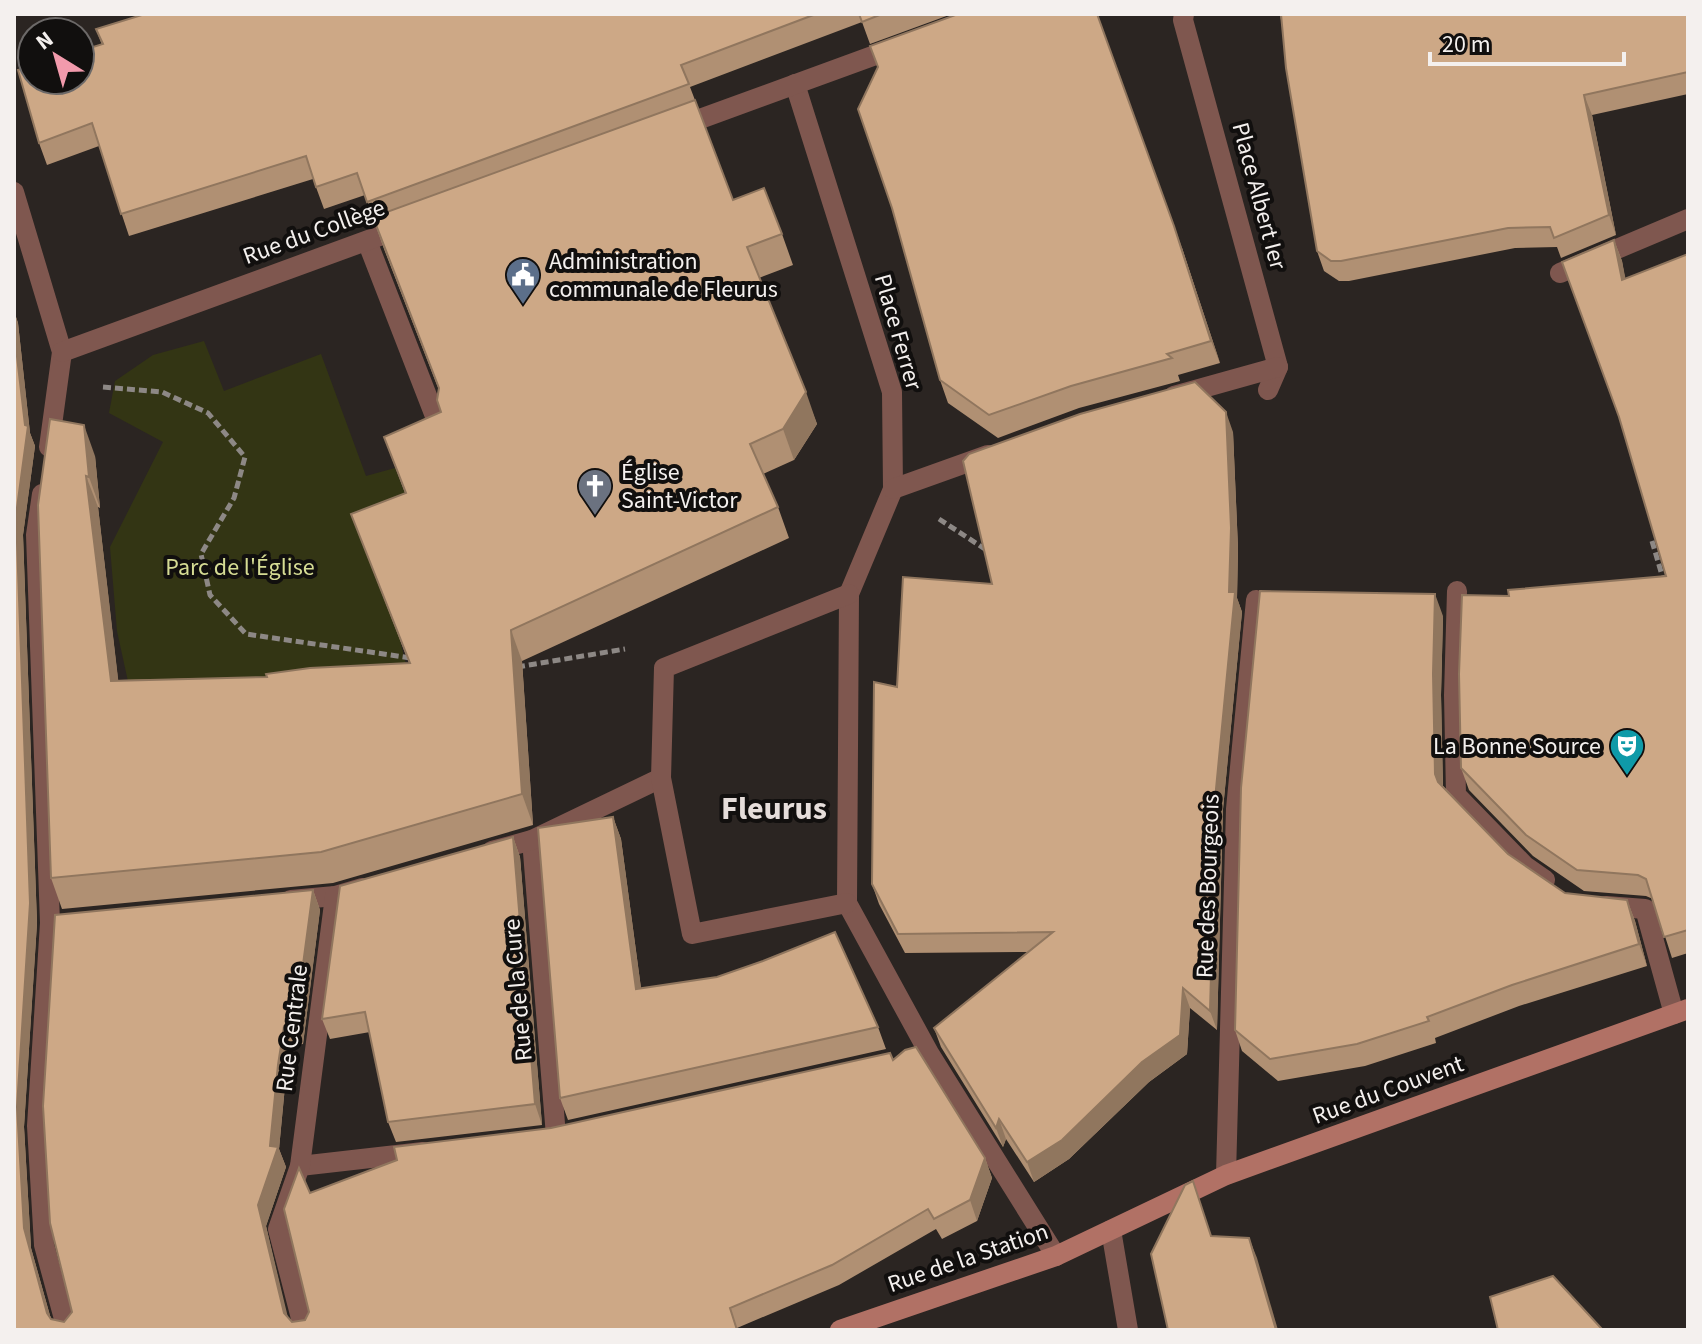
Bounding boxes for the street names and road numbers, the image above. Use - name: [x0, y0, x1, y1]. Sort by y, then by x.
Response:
- street label: Place Albert Ier: [1223, 119, 1296, 274]
- street label: Rue du Collège: [238, 190, 390, 274]
- street label: Place Ferrer: [865, 270, 931, 395]
- street label: Rue des Bourgeois: [1187, 793, 1229, 979]
- street label: Rue de la Cure: [494, 917, 542, 1063]
- street label: Rue Centrale: [267, 962, 317, 1094]
- street label: Rue du Couvent: [1307, 1046, 1469, 1134]
- street label: Rue de la Station: [883, 1214, 1053, 1302]

